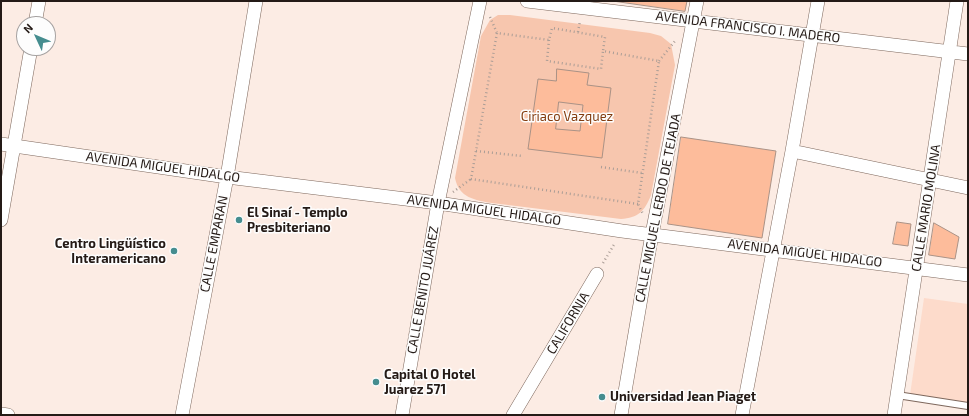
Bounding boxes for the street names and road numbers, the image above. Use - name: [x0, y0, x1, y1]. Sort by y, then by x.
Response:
- street label: AVENIDA FRANCISCO I. MADERO: [655, 8, 841, 46]
- street label: CALLE MIGUEL LERDO DE TEJADA: [632, 112, 684, 304]
- street label: CALLE MARIO MOLINA: [908, 143, 944, 273]
- street label: AVENIDA MIGUEL HIDALGO: [85, 148, 241, 186]
- street label: AVENIDA MIGUEL HIDALGO: [406, 191, 562, 229]
- street label: CALLE EMPARAN: [197, 194, 231, 294]
- street label: CALLE BENITO JUÁREZ: [404, 225, 442, 355]
- street label: AVENIDA MIGUEL HIDALGO: [727, 236, 883, 270]
- street label: CALIFORNIA: [543, 289, 593, 357]

